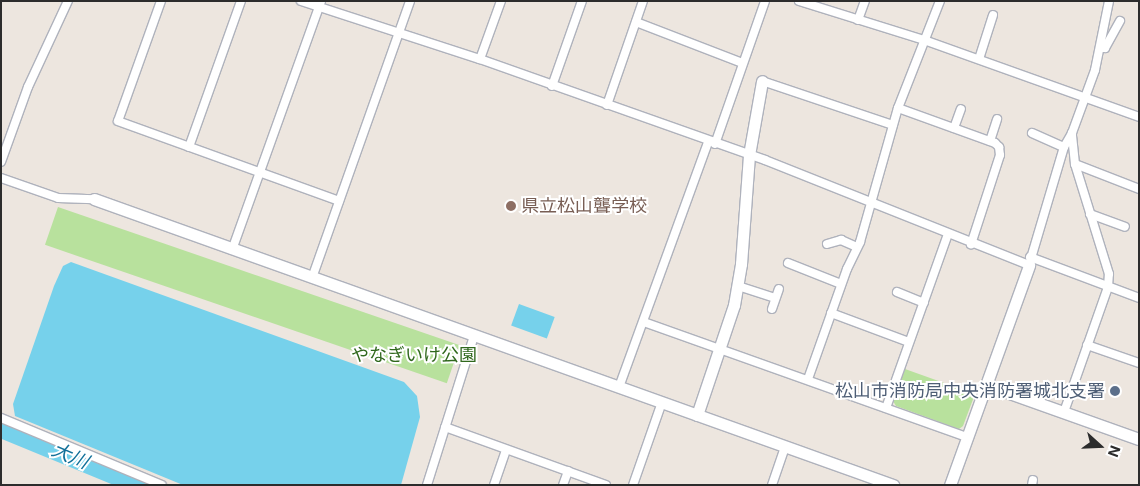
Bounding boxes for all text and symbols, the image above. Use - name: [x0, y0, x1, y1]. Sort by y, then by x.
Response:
- place label: 県立松山聾学校: [521, 195, 647, 217]
- marker: 県立松山聾学校: [505, 200, 517, 212]
- park label: やなぎいけ公園: [351, 344, 477, 366]
- place label: 松山市消防局中央消防署城北支署: [835, 380, 1105, 402]
- marker: 松山市消防局中央消防署城北支署: [1109, 385, 1121, 397]
- north arrow: [1075, 421, 1125, 471]
- water label: 大川: [48, 438, 92, 474]
- text: N: [1105, 443, 1124, 459]

